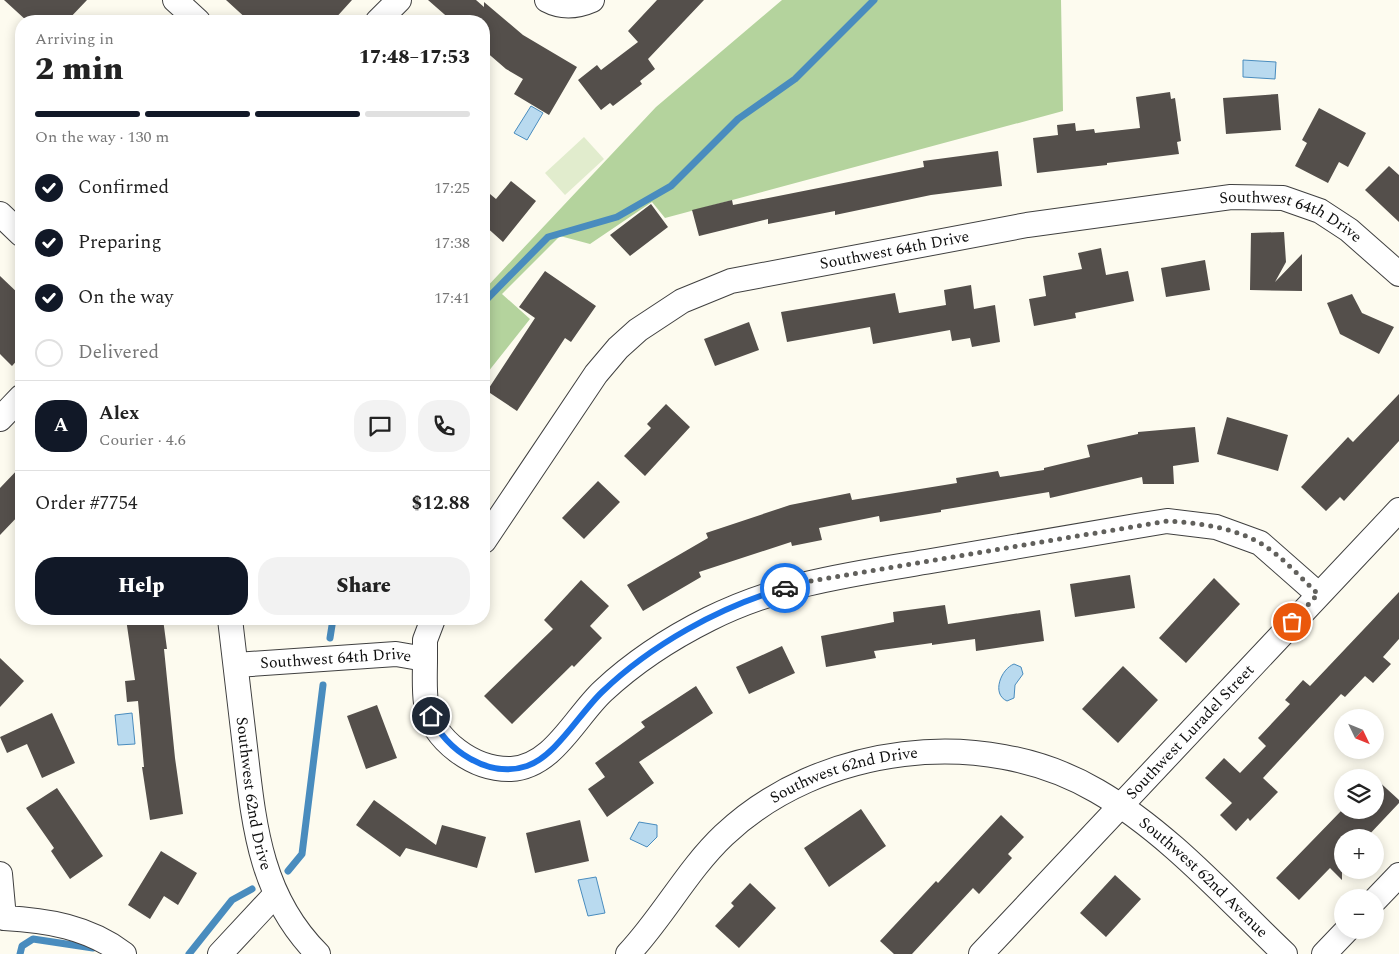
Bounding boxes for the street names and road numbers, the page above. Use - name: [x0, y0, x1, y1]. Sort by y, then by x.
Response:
- street label: Southwest 64th Drive: [1218, 185, 1368, 248]
- street label: Southwest 64th Drive: [818, 224, 971, 276]
- street label: Southwest 64th Drive: [259, 642, 413, 675]
- street label: Southwest Luradel Street: [1120, 658, 1260, 805]
- street label: Southwest 62nd Drive: [230, 716, 278, 873]
- street label: Southwest 62nd Drive: [765, 741, 919, 809]
- street label: Southwest 62nd Avenue: [1134, 811, 1274, 943]

